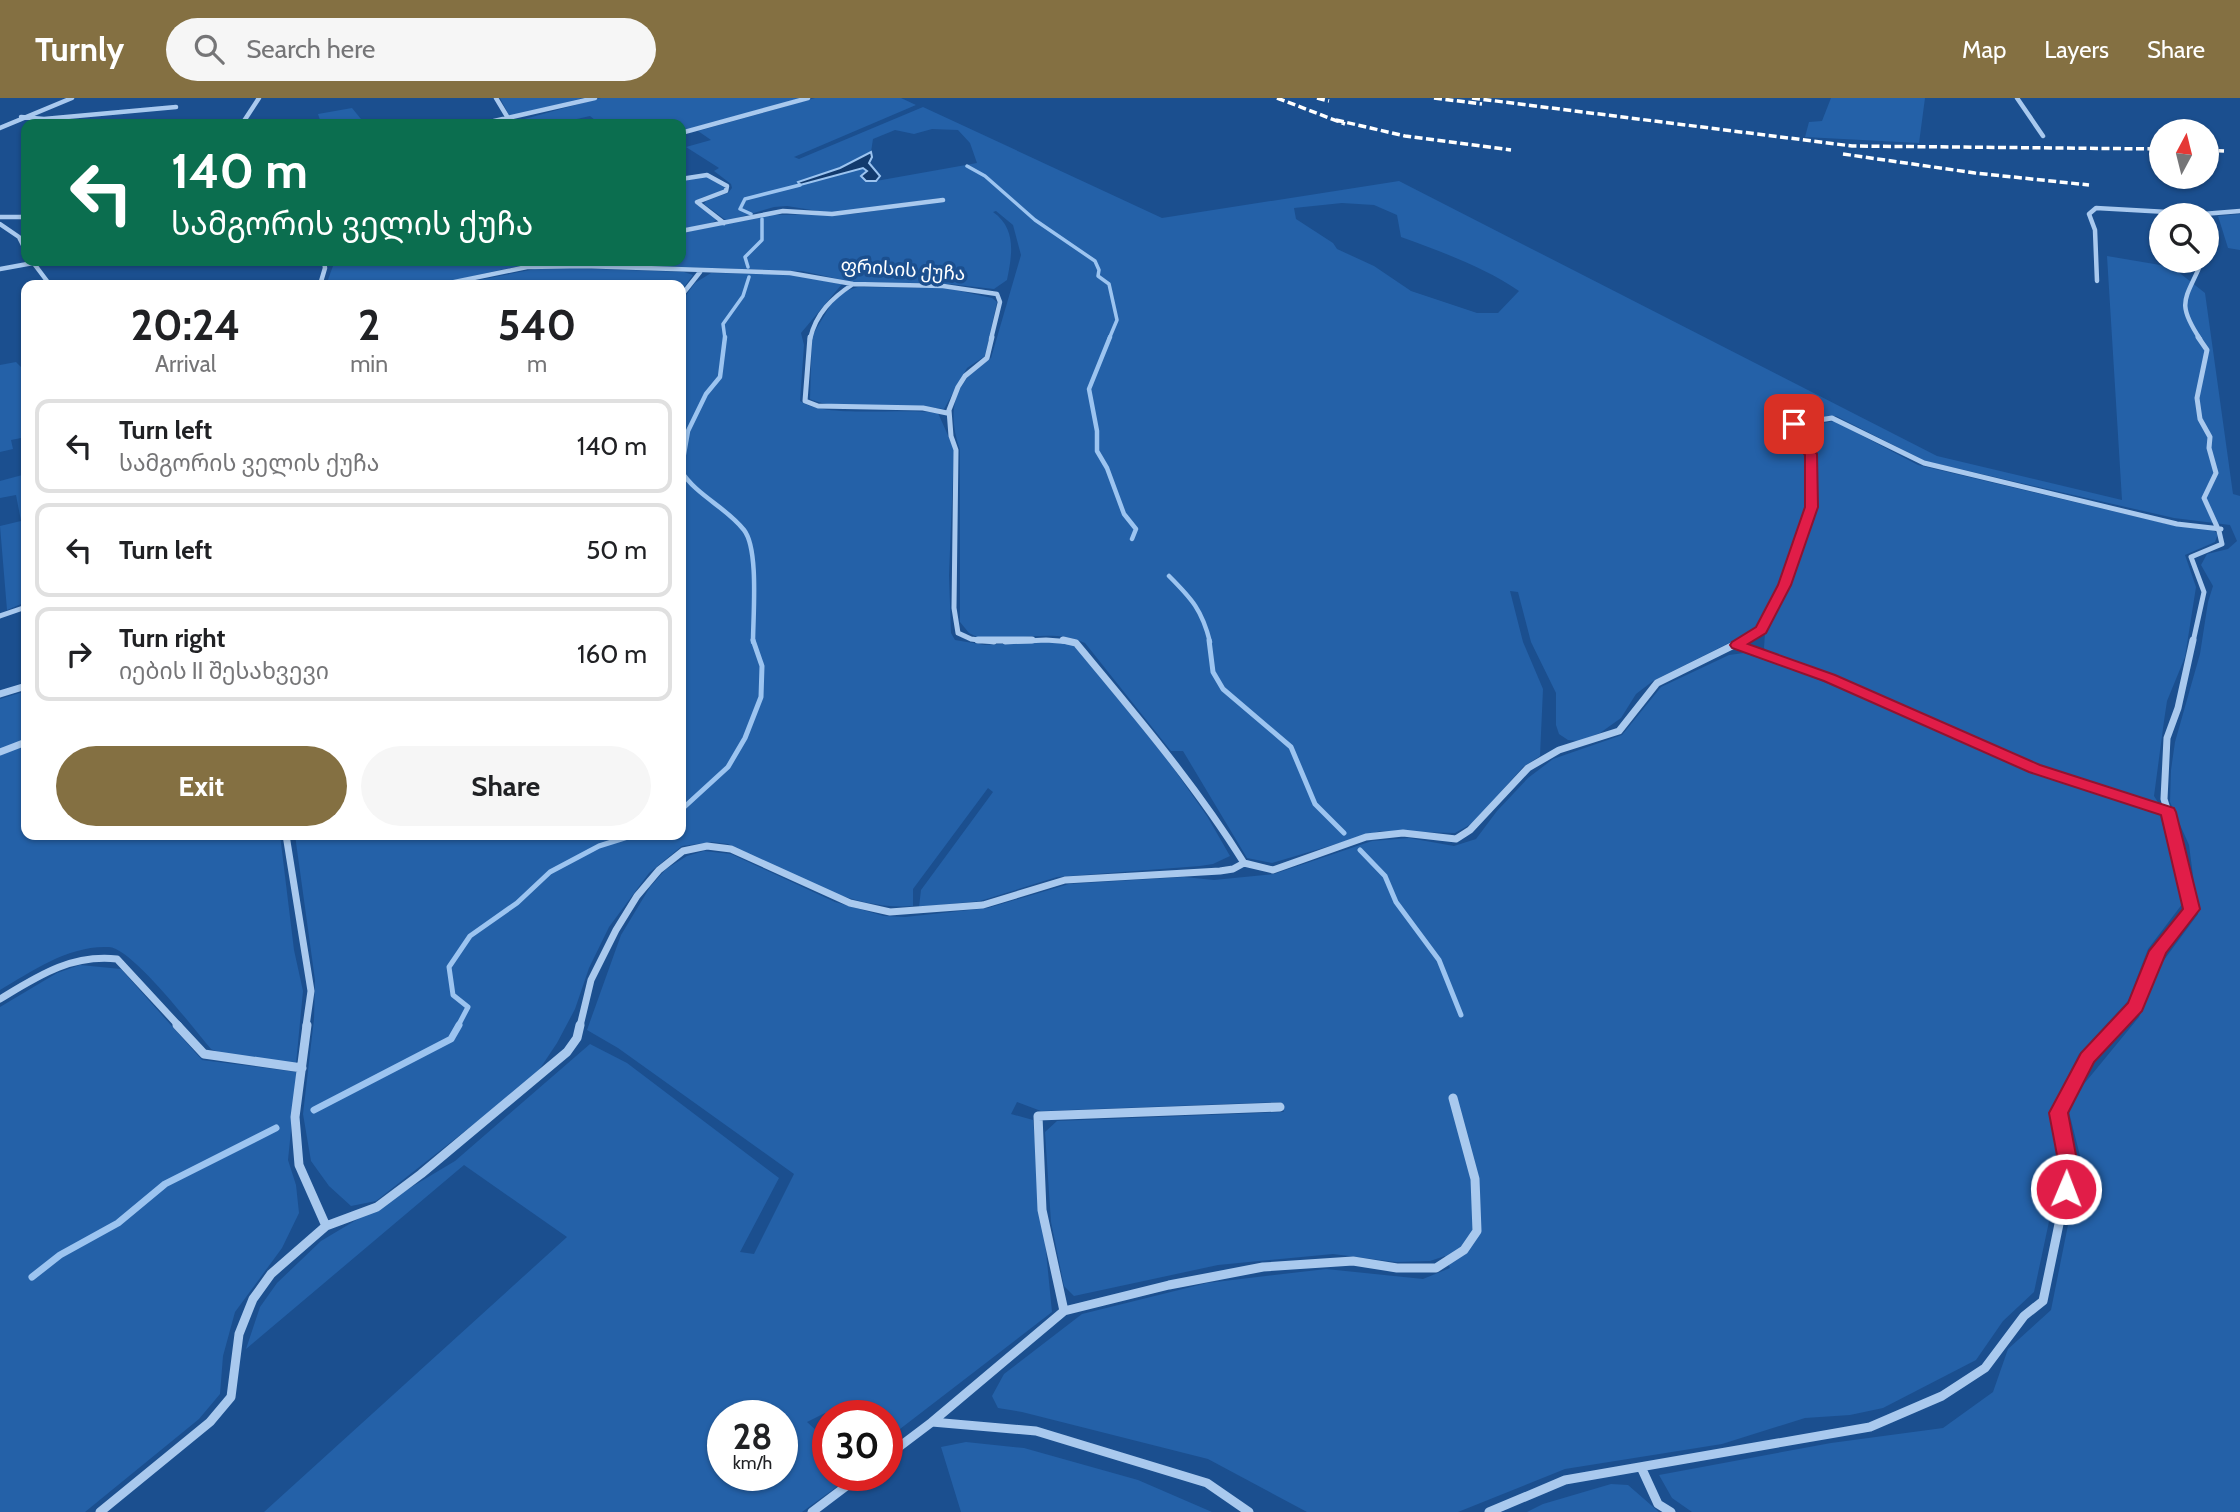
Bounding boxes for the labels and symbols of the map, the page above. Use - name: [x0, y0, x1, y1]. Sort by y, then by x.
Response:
- north arrow: [2149, 119, 2219, 189]
- street label: ფრისის ქუჩა: [840, 254, 966, 285]
- pin: [1764, 394, 1824, 454]
- position arrow: [2029, 1152, 2103, 1226]
- speed limit sign: 30: [812, 1400, 903, 1491]

